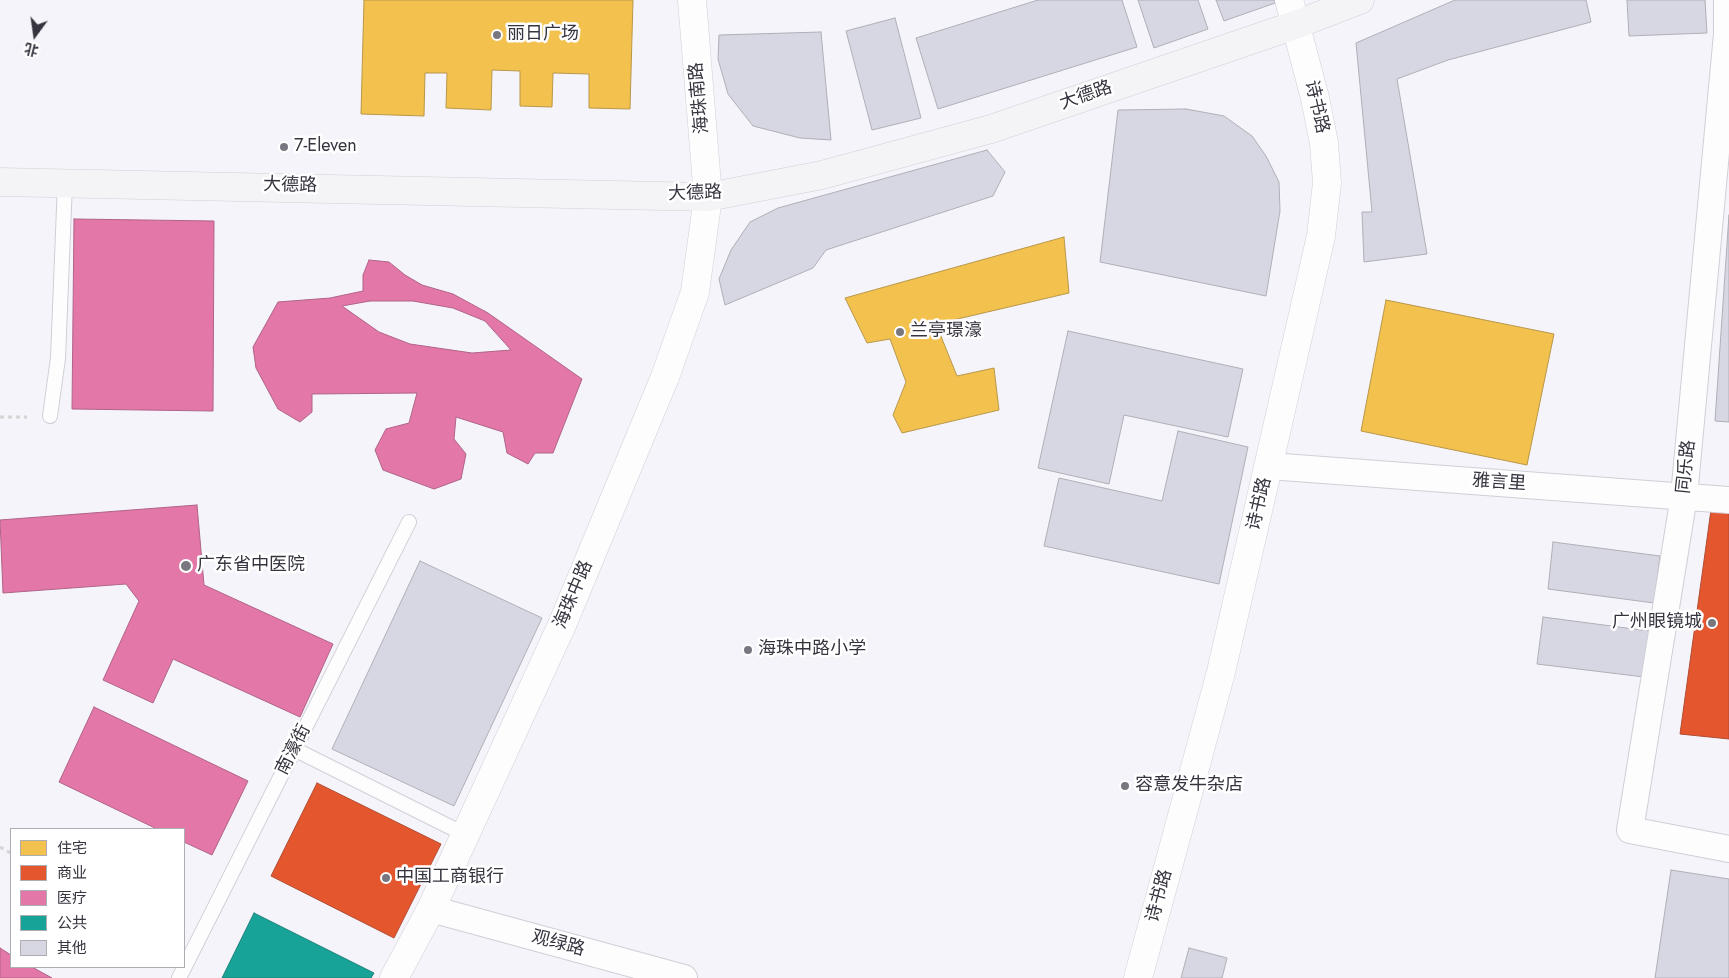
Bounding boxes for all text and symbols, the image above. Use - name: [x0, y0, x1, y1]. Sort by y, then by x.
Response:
- north arrow: [10, 10, 60, 60]
- place label: 丽日广场: [507, 24, 579, 46]
- marker: 丽日广场: [491, 29, 503, 41]
- text: 北: [22, 38, 41, 61]
- street label: 海珠南路: [686, 61, 714, 135]
- street label: 大德路: [1057, 77, 1115, 115]
- street label: 诗书路: [1299, 78, 1333, 136]
- place label: 7-Eleven: [294, 136, 357, 158]
- marker: 7-Eleven: [278, 141, 290, 153]
- street label: 大德路: [263, 175, 317, 197]
- street label: 大德路: [668, 182, 722, 206]
- place label: 兰亭璟濠: [910, 321, 982, 343]
- marker: 兰亭璟濠: [894, 326, 906, 338]
- street label: 同乐路: [1673, 439, 1701, 495]
- street label: 雅言里: [1471, 470, 1527, 496]
- street label: 诗书路: [1243, 475, 1277, 533]
- place label: 广东省中医院: [197, 555, 305, 577]
- street label: 海珠中路: [550, 558, 598, 632]
- marker: 广东省中医院: [179, 559, 193, 573]
- place label: 广州眼镜城: [1612, 612, 1702, 634]
- marker: 广州眼镜城: [1706, 617, 1718, 629]
- place label: 海珠中路小学: [758, 639, 866, 661]
- marker: 海珠中路小学: [742, 644, 754, 656]
- street label: 南濠街: [272, 721, 316, 779]
- place label: 容意发牛杂店: [1135, 775, 1243, 797]
- marker: 容意发牛杂店: [1119, 780, 1131, 792]
- legend: [10, 828, 185, 968]
- text: 住宅: [57, 837, 87, 859]
- text: 商业: [57, 862, 87, 884]
- place label: 中国工商银行: [396, 867, 504, 889]
- street label: 诗书路: [1143, 867, 1177, 925]
- marker: 中国工商银行: [380, 872, 392, 884]
- text: 医疗: [57, 887, 87, 909]
- text: 公共: [57, 912, 87, 934]
- street label: 观绿路: [529, 927, 587, 961]
- text: 其他: [57, 937, 87, 959]

